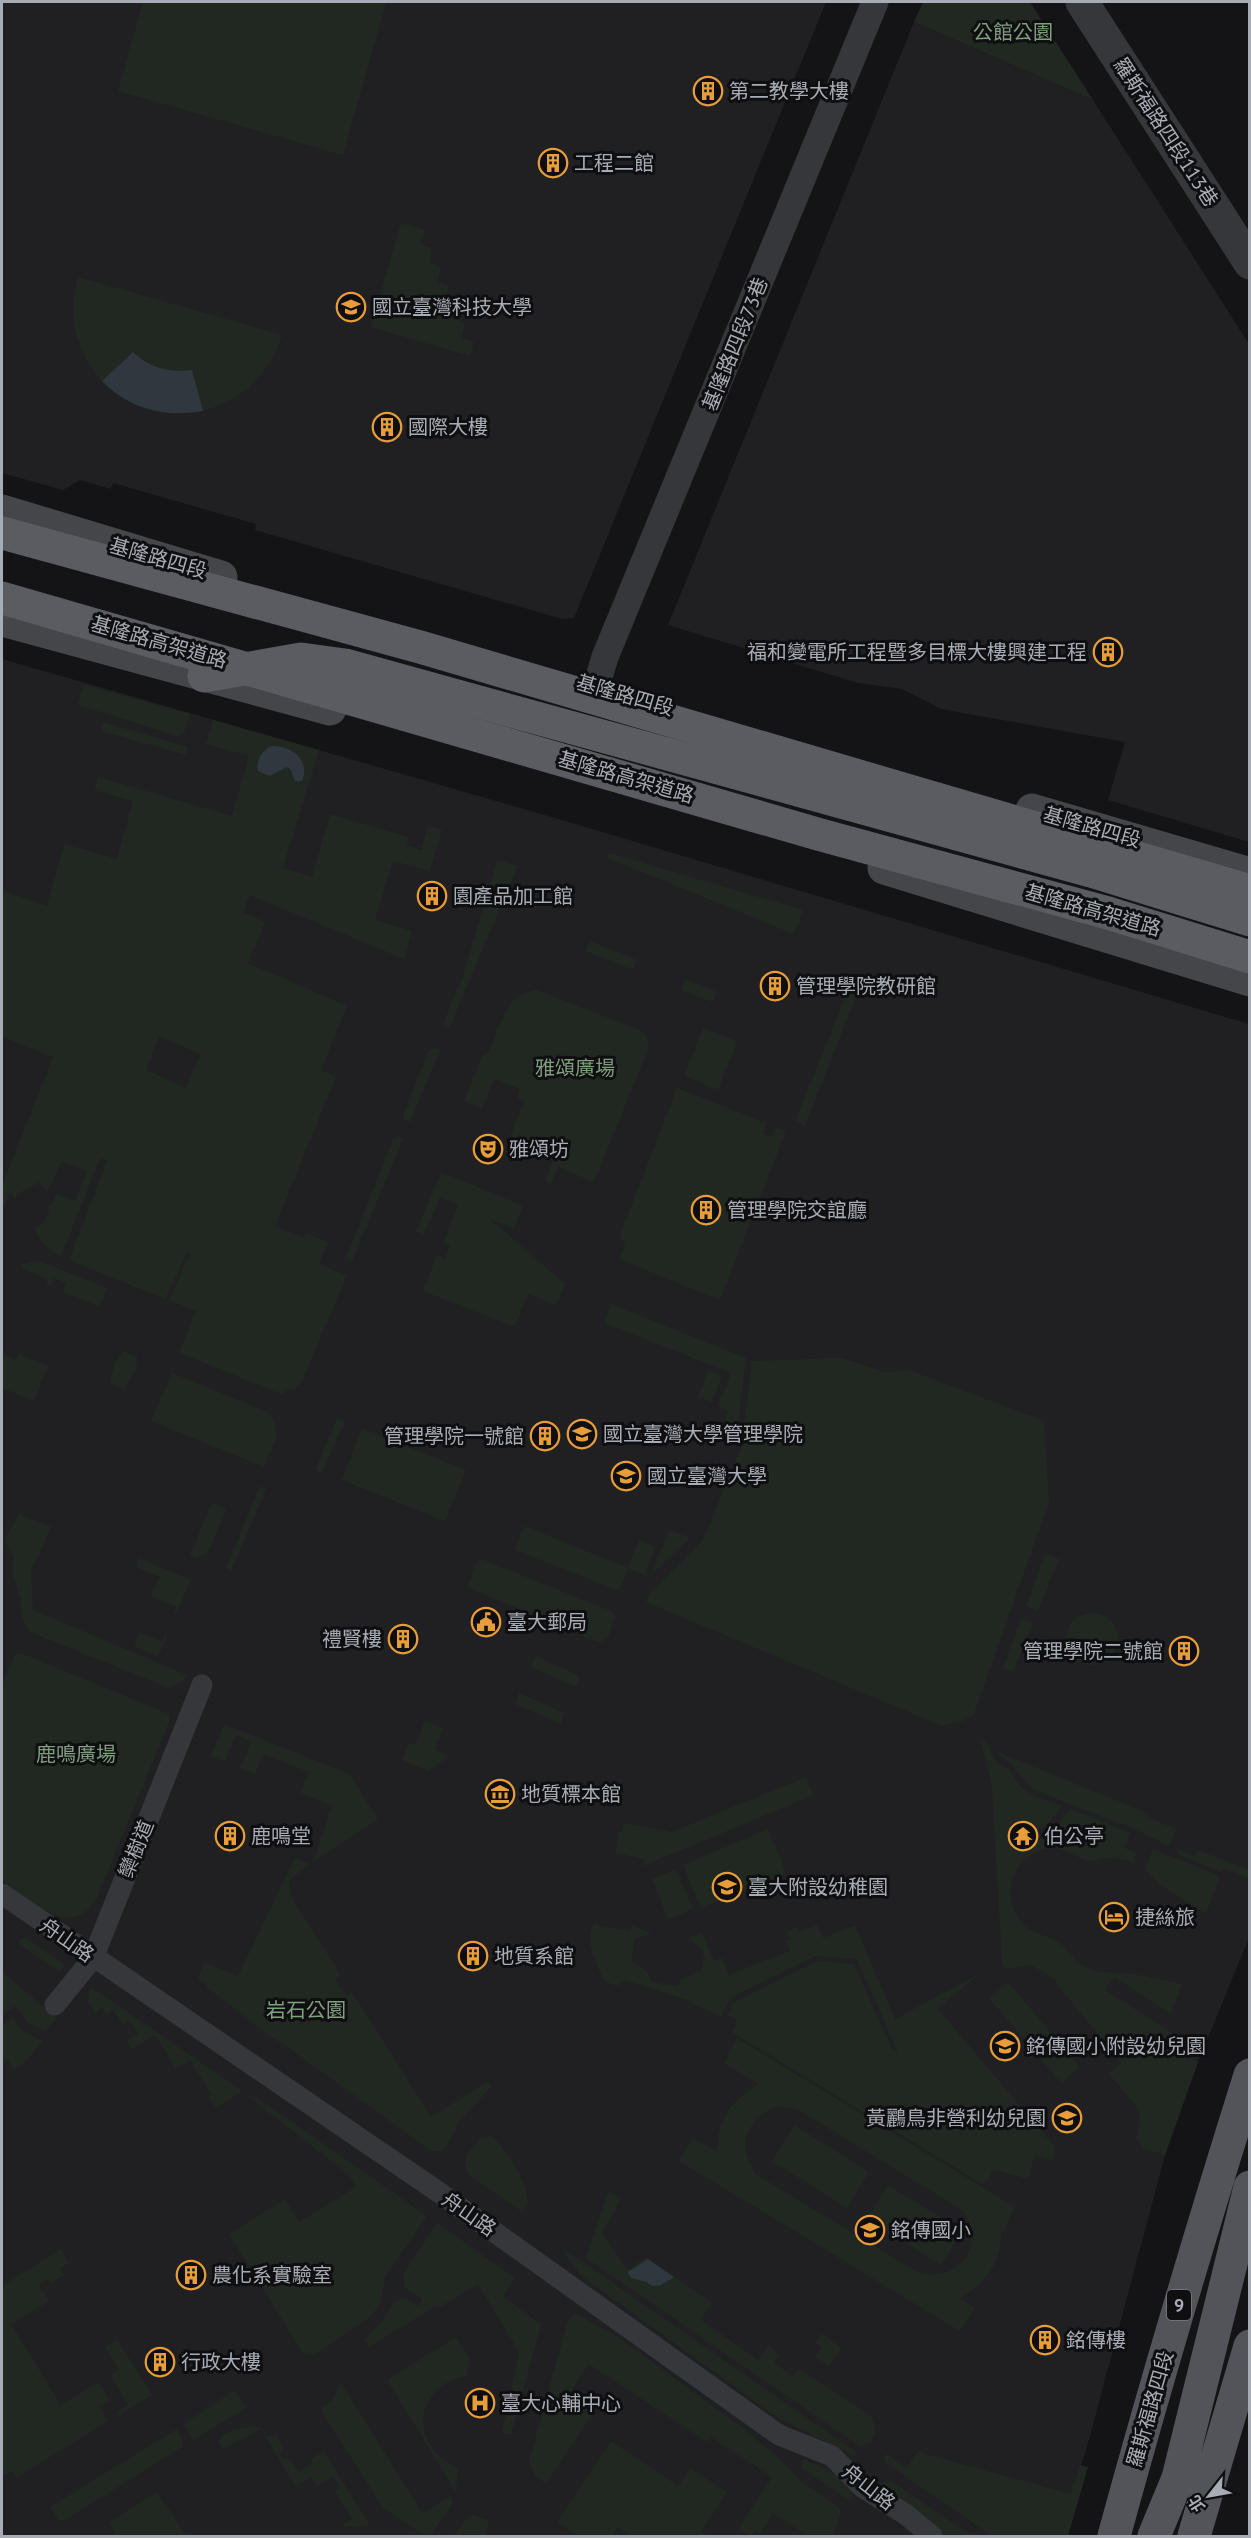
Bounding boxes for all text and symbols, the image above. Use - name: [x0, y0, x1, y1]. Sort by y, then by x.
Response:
- park label: 公館公園: [973, 19, 1053, 45]
- street label: 羅斯福路四段113巷: [1108, 52, 1224, 212]
- building icon: 第二教學大樓: [692, 75, 724, 107]
- place label: 第二教學大樓: [729, 78, 849, 104]
- building icon: 工程二館: [537, 147, 569, 179]
- place label: 工程二館: [574, 150, 654, 176]
- street label: 基隆路四段73巷: [696, 273, 774, 415]
- school or university icon: 國立臺灣科技大學: [335, 291, 367, 323]
- place label: 國立臺灣科技大學: [372, 294, 532, 320]
- building icon: 國際大樓: [371, 411, 403, 443]
- place label: 國際大樓: [408, 414, 488, 440]
- street label: 基隆路四段: [106, 532, 210, 584]
- street label: 基隆路高架道路: [88, 610, 230, 674]
- building icon: 福和變電所工程暨多目標大樓興建工程: [1092, 636, 1124, 668]
- place label: 福和變電所工程暨多目標大樓興建工程: [747, 639, 1087, 665]
- street label: 基隆路四段: [573, 669, 677, 721]
- street label: 基隆路高架道路: [555, 745, 697, 809]
- street label: 基隆路四段: [1040, 801, 1144, 853]
- street label: 基隆路高架道路: [1022, 878, 1164, 942]
- building icon: 園產品加工館: [416, 880, 448, 912]
- place label: 園產品加工館: [453, 883, 573, 909]
- building icon: 管理學院教研館: [759, 970, 791, 1002]
- place label: 管理學院教研館: [796, 973, 936, 999]
- park label: 雅頌廣場: [535, 1055, 615, 1081]
- theatre icon: 雅頌坊: [472, 1133, 504, 1165]
- place label: 雅頌坊: [509, 1136, 569, 1162]
- building icon: 管理學院交誼廳: [690, 1194, 722, 1226]
- place label: 管理學院交誼廳: [727, 1197, 867, 1223]
- school or university icon: 國立臺灣大學管理學院: [566, 1418, 598, 1450]
- building icon: 管理學院一號館: [529, 1420, 561, 1452]
- place label: 國立臺灣大學管理學院: [603, 1421, 803, 1447]
- place label: 管理學院一號館: [384, 1423, 524, 1449]
- school or university icon: 國立臺灣大學: [610, 1460, 642, 1492]
- place label: 國立臺灣大學: [647, 1463, 767, 1489]
- public building icon: 臺大郵局: [470, 1606, 502, 1638]
- place label: 臺大郵局: [507, 1609, 587, 1635]
- building icon: 禮賢樓: [387, 1623, 419, 1655]
- place label: 禮賢樓: [322, 1626, 382, 1652]
- building icon: 管理學院二號館: [1168, 1635, 1200, 1667]
- place label: 管理學院二號館: [1023, 1638, 1163, 1664]
- park label: 鹿鳴廣場: [36, 1741, 116, 1767]
- museum icon: 地質標本館: [484, 1778, 516, 1810]
- place label: 地質標本館: [521, 1781, 621, 1807]
- street label: 欒樹道: [113, 1816, 159, 1882]
- building icon: 鹿鳴堂: [214, 1820, 246, 1852]
- temple icon: 伯公亭: [1007, 1820, 1039, 1852]
- place label: 鹿鳴堂: [251, 1823, 311, 1849]
- place label: 伯公亭: [1044, 1823, 1104, 1849]
- school or university icon: 臺大附設幼稚園: [711, 1871, 743, 1903]
- place label: 臺大附設幼稚園: [748, 1874, 888, 1900]
- hotel icon: 捷絲旅: [1098, 1901, 1130, 1933]
- place label: 捷絲旅: [1135, 1904, 1195, 1930]
- street label: 舟山路: [35, 1912, 99, 1968]
- building icon: 地質系館: [457, 1940, 489, 1972]
- place label: 地質系館: [494, 1943, 574, 1969]
- park label: 岩石公園: [266, 1997, 346, 2023]
- school or university icon: 銘傳國小附設幼兒園: [989, 2030, 1021, 2062]
- place label: 銘傳國小附設幼兒園: [1026, 2033, 1206, 2059]
- school or university icon: 黃鸝鳥非營利幼兒園: [1051, 2102, 1083, 2134]
- place label: 黃鸝鳥非營利幼兒園: [866, 2105, 1046, 2131]
- street label: 舟山路: [437, 2186, 501, 2242]
- school or university icon: 銘傳國小: [854, 2214, 886, 2246]
- place label: 銘傳國小: [891, 2217, 971, 2243]
- building icon: 農化系實驗室: [175, 2259, 207, 2291]
- place label: 農化系實驗室: [212, 2262, 332, 2288]
- road number: 9: [1167, 2290, 1191, 2320]
- building icon: 銘傳樓: [1029, 2324, 1061, 2356]
- place label: 銘傳樓: [1066, 2327, 1126, 2353]
- building icon: 行政大樓: [144, 2346, 176, 2378]
- street label: 羅斯福路四段: [1121, 2348, 1179, 2470]
- place label: 行政大樓: [181, 2349, 261, 2375]
- hospital icon: 臺大心輔中心: [464, 2387, 496, 2419]
- place label: 臺大心輔中心: [501, 2390, 621, 2416]
- street label: 舟山路: [837, 2458, 901, 2516]
- north arrow: [1179, 2466, 1239, 2526]
- text: 北: [1183, 2492, 1209, 2516]

